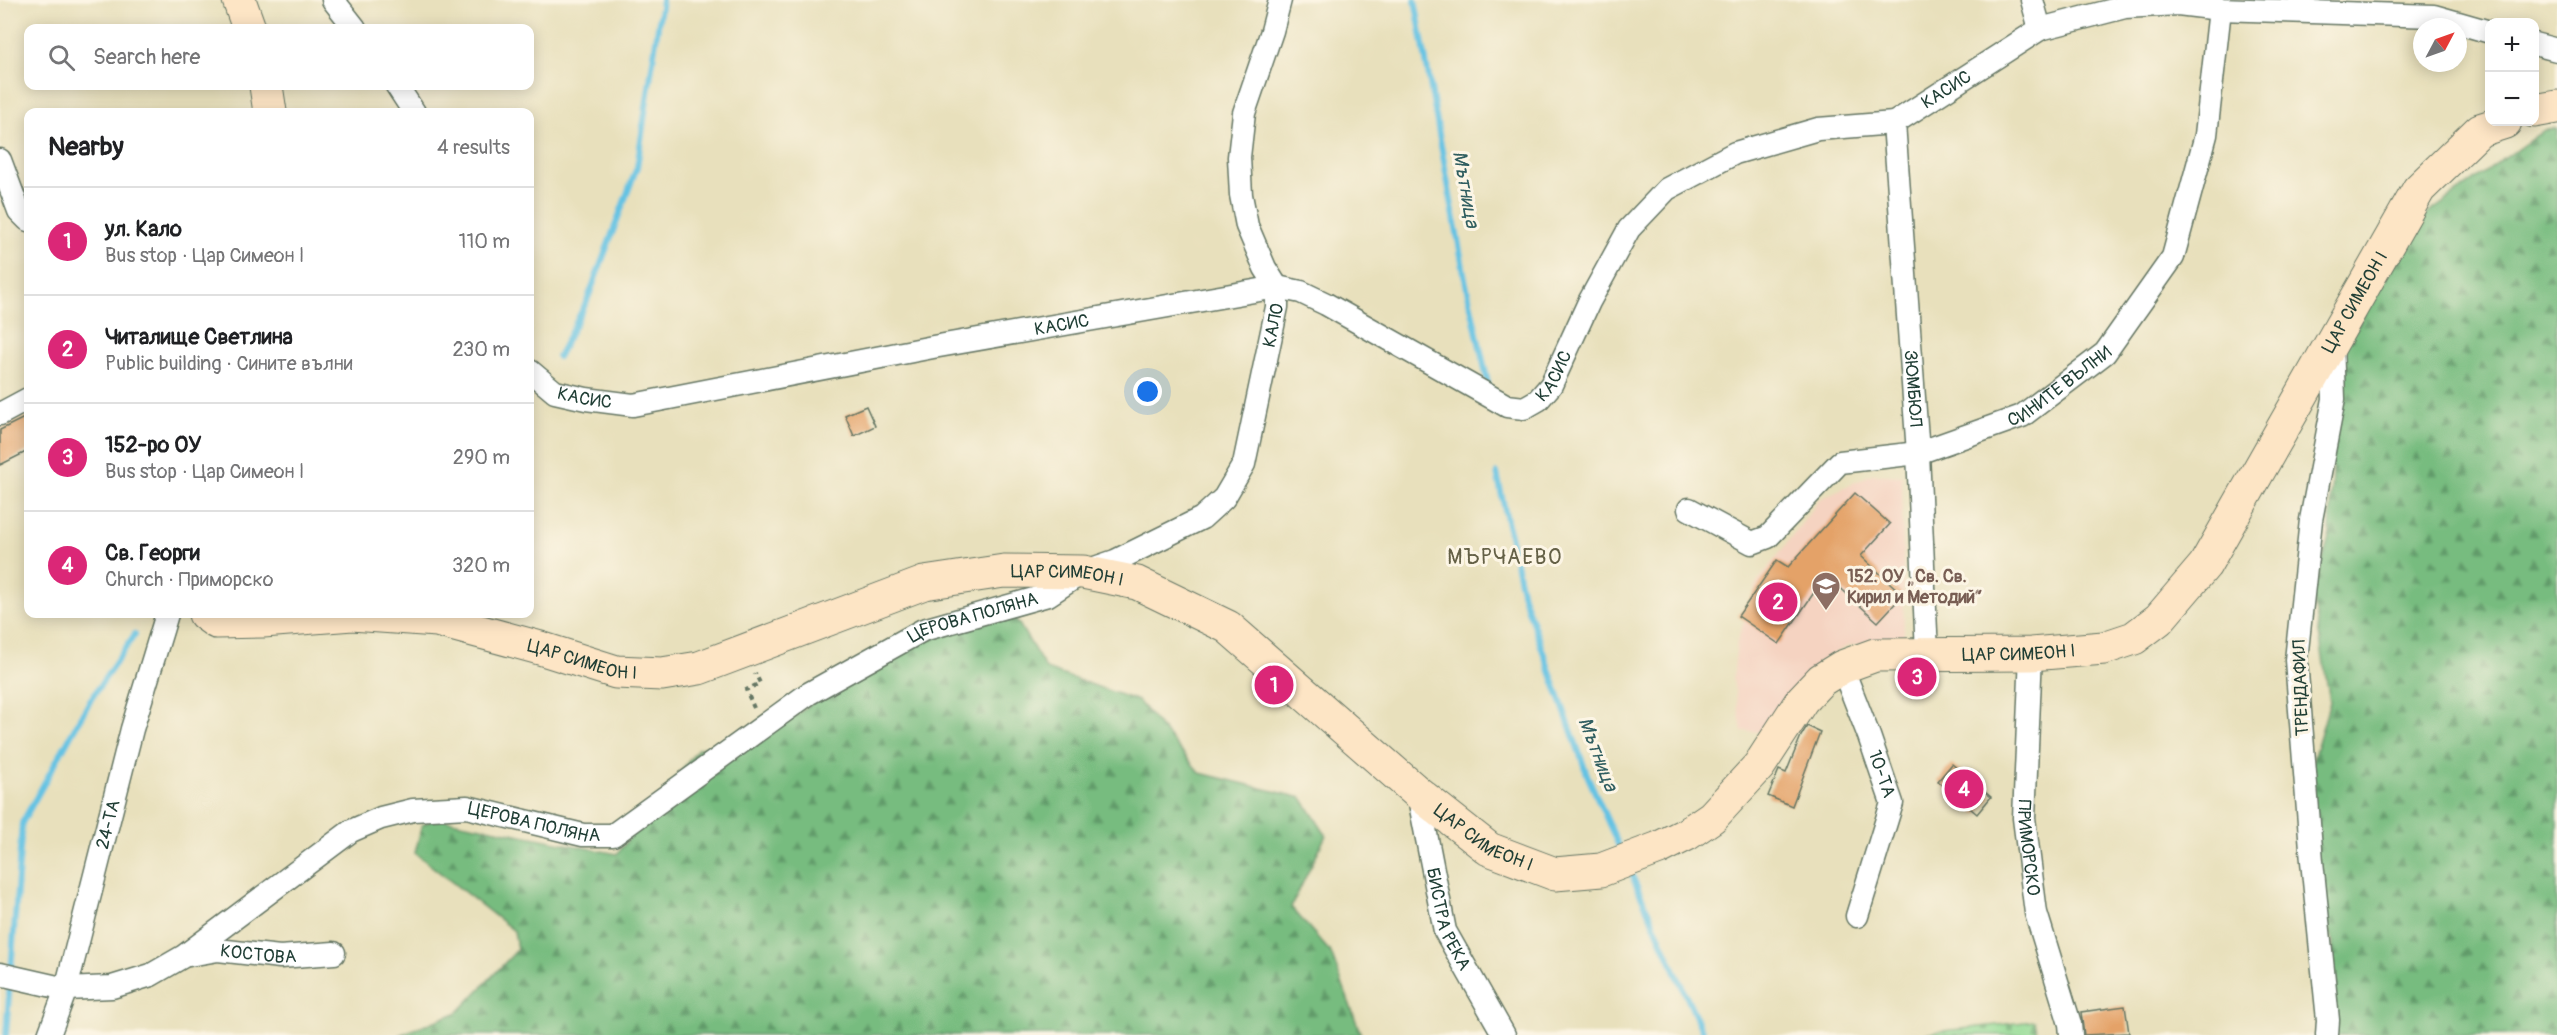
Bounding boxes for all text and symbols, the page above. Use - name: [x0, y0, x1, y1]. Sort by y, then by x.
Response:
- north arrow: [2413, 18, 2467, 72]
- map controls: [2485, 18, 2539, 126]
- button: +: [2485, 18, 2539, 72]
- search box: [24, 24, 534, 90]
- icon: search: [45, 41, 78, 74]
- text: Search here: [93, 43, 200, 71]
- street label: КАСИС: [1917, 65, 1976, 114]
- button: −: [2485, 72, 2539, 126]
- text: Nearby: [48, 131, 124, 163]
- text: 4 results: [437, 135, 510, 160]
- water label: Мътница: [1447, 149, 1485, 231]
- text: ул. Кало: [105, 215, 182, 243]
- text: 1: [64, 229, 71, 254]
- text: 110 m: [459, 229, 510, 254]
- text: Bus stop · Цар Симеон I: [105, 243, 304, 268]
- street label: ЦАР СИМЕОН I: [2317, 247, 2393, 357]
- street label: КАЛО: [1257, 301, 1289, 349]
- street label: КАСИС: [1033, 308, 1091, 341]
- text: Читалище Светлина: [105, 323, 293, 351]
- text: 2: [62, 337, 73, 362]
- text: 230 m: [453, 337, 510, 362]
- street label: СИНИТЕ ВЪЛНИ: [2004, 341, 2116, 432]
- street label: КАСИС: [1530, 347, 1577, 406]
- street label: ЗЮМБЮЛ: [1899, 349, 1928, 428]
- text: Public building · Сините вълни: [105, 351, 353, 376]
- your location: [1133, 377, 1162, 406]
- street label: КАСИС: [555, 381, 613, 414]
- text: 152-ро ОУ: [105, 431, 201, 459]
- text: 3: [62, 445, 73, 470]
- text: 290 m: [453, 445, 510, 470]
- text: Bus stop · Цар Симеон I: [105, 459, 304, 484]
- text: Св. Георги: [105, 539, 200, 567]
- district label: МЪРЧАЕВО: [1447, 544, 1563, 571]
- text: 4: [62, 553, 73, 578]
- text: 320 m: [452, 553, 510, 578]
- street label: ЦАР СИМЕОН I: [1011, 560, 1126, 591]
- place label: 152. ОУ „Св. Св. Кирил и Методий“: [1847, 565, 1983, 609]
- text: Church · Приморско: [105, 567, 274, 592]
- school or university icon: 152. ОУ „Св. Св. Кирил и Методий“: [1810, 570, 1842, 612]
- pin: 2: [1758, 580, 1798, 624]
- street label: ЦЕРОВА ПОЛЯНА: [903, 587, 1041, 648]
- street label: ЦАР СИМЕОН I: [525, 634, 638, 684]
- street label: ЦАР СИМЕОН I: [1962, 639, 2076, 666]
- street label: ТРЕНДАФИЛ: [2288, 639, 2314, 736]
- pin: 3: [1898, 654, 1936, 700]
- pin: 1: [1254, 662, 1294, 708]
- water label: Мътница: [1572, 713, 1624, 796]
- street label: 10-ТА: [1863, 747, 1901, 801]
- pin: 4: [1944, 766, 1984, 812]
- street label: ЦЕРОВА ПОЛЯНА: [466, 796, 600, 847]
- street label: 24-ТА: [91, 797, 125, 851]
- street label: ЦАР СИМЕОН I: [1429, 798, 1536, 876]
- street label: ПРИМОРСКО: [2012, 799, 2045, 897]
- street label: БИСТРА РЕКА: [1421, 866, 1476, 975]
- street label: КОСТОВА: [219, 939, 297, 969]

